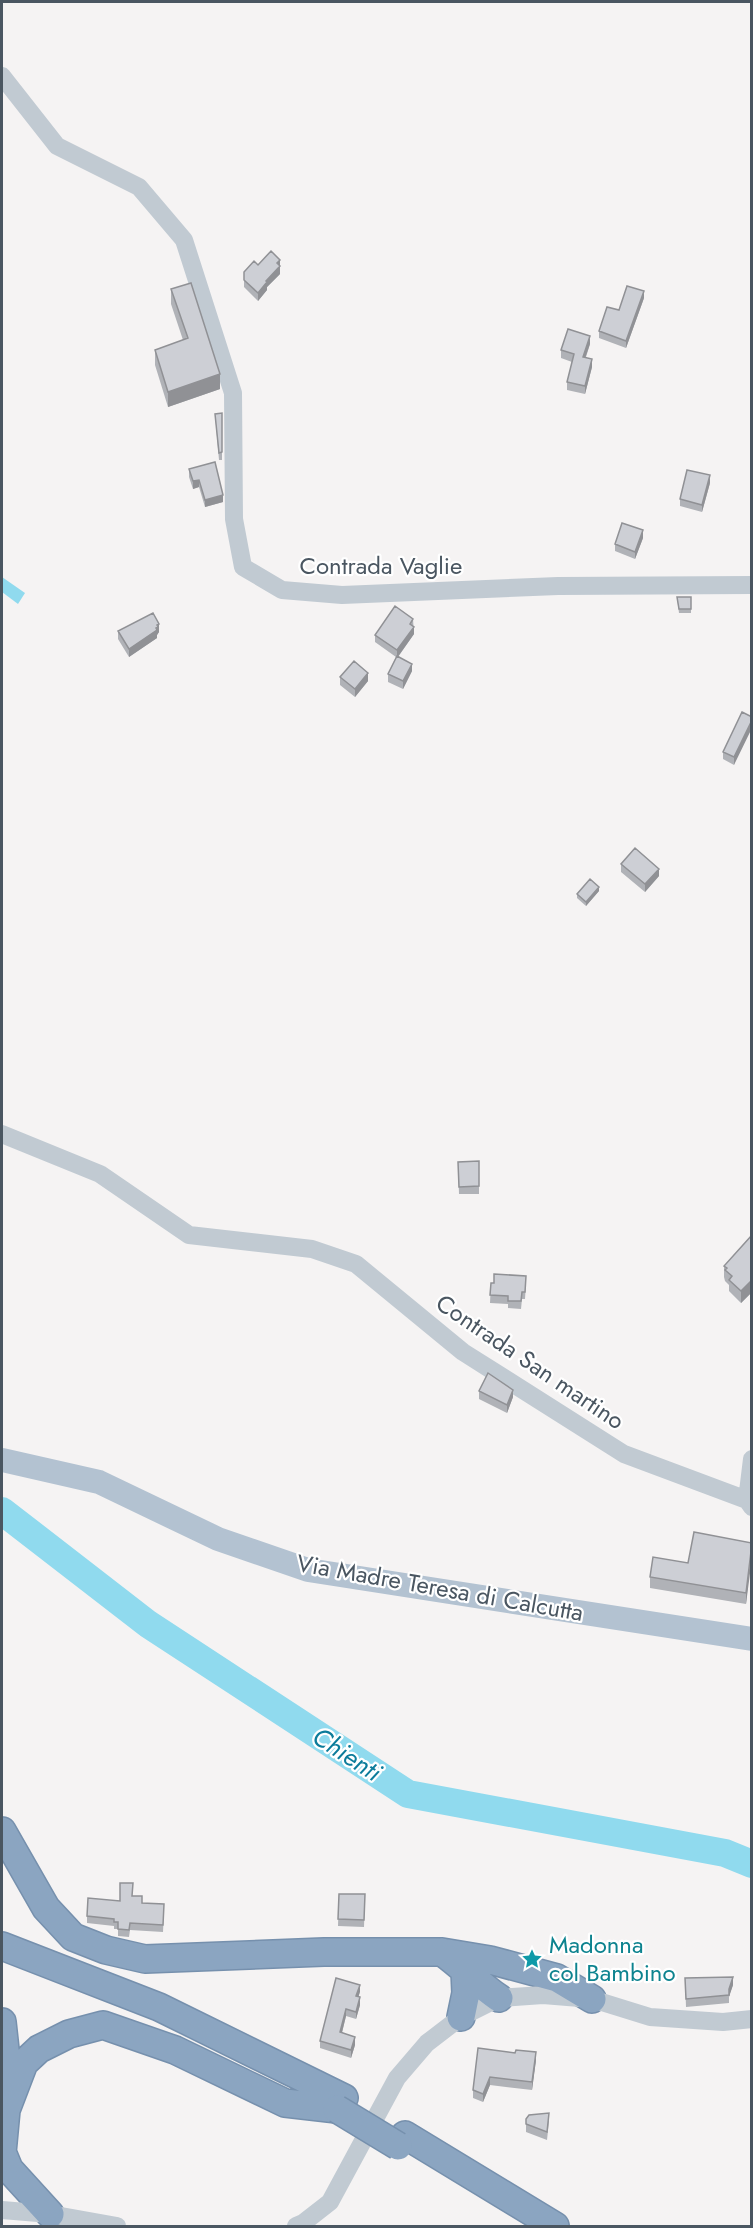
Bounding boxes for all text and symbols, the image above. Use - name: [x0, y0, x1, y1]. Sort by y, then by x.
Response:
- street label: Contrada Vaglie: [300, 548, 462, 583]
- street label: Contrada San martino: [429, 1285, 632, 1438]
- street label: Via Madre Teresa di Calcutta: [294, 1545, 586, 1630]
- water label: Chienti: [305, 1717, 390, 1791]
- place label: Madonna col Bambino: [549, 1927, 676, 1990]
- place icon: Madonna col Bambino: [520, 1947, 544, 1971]

